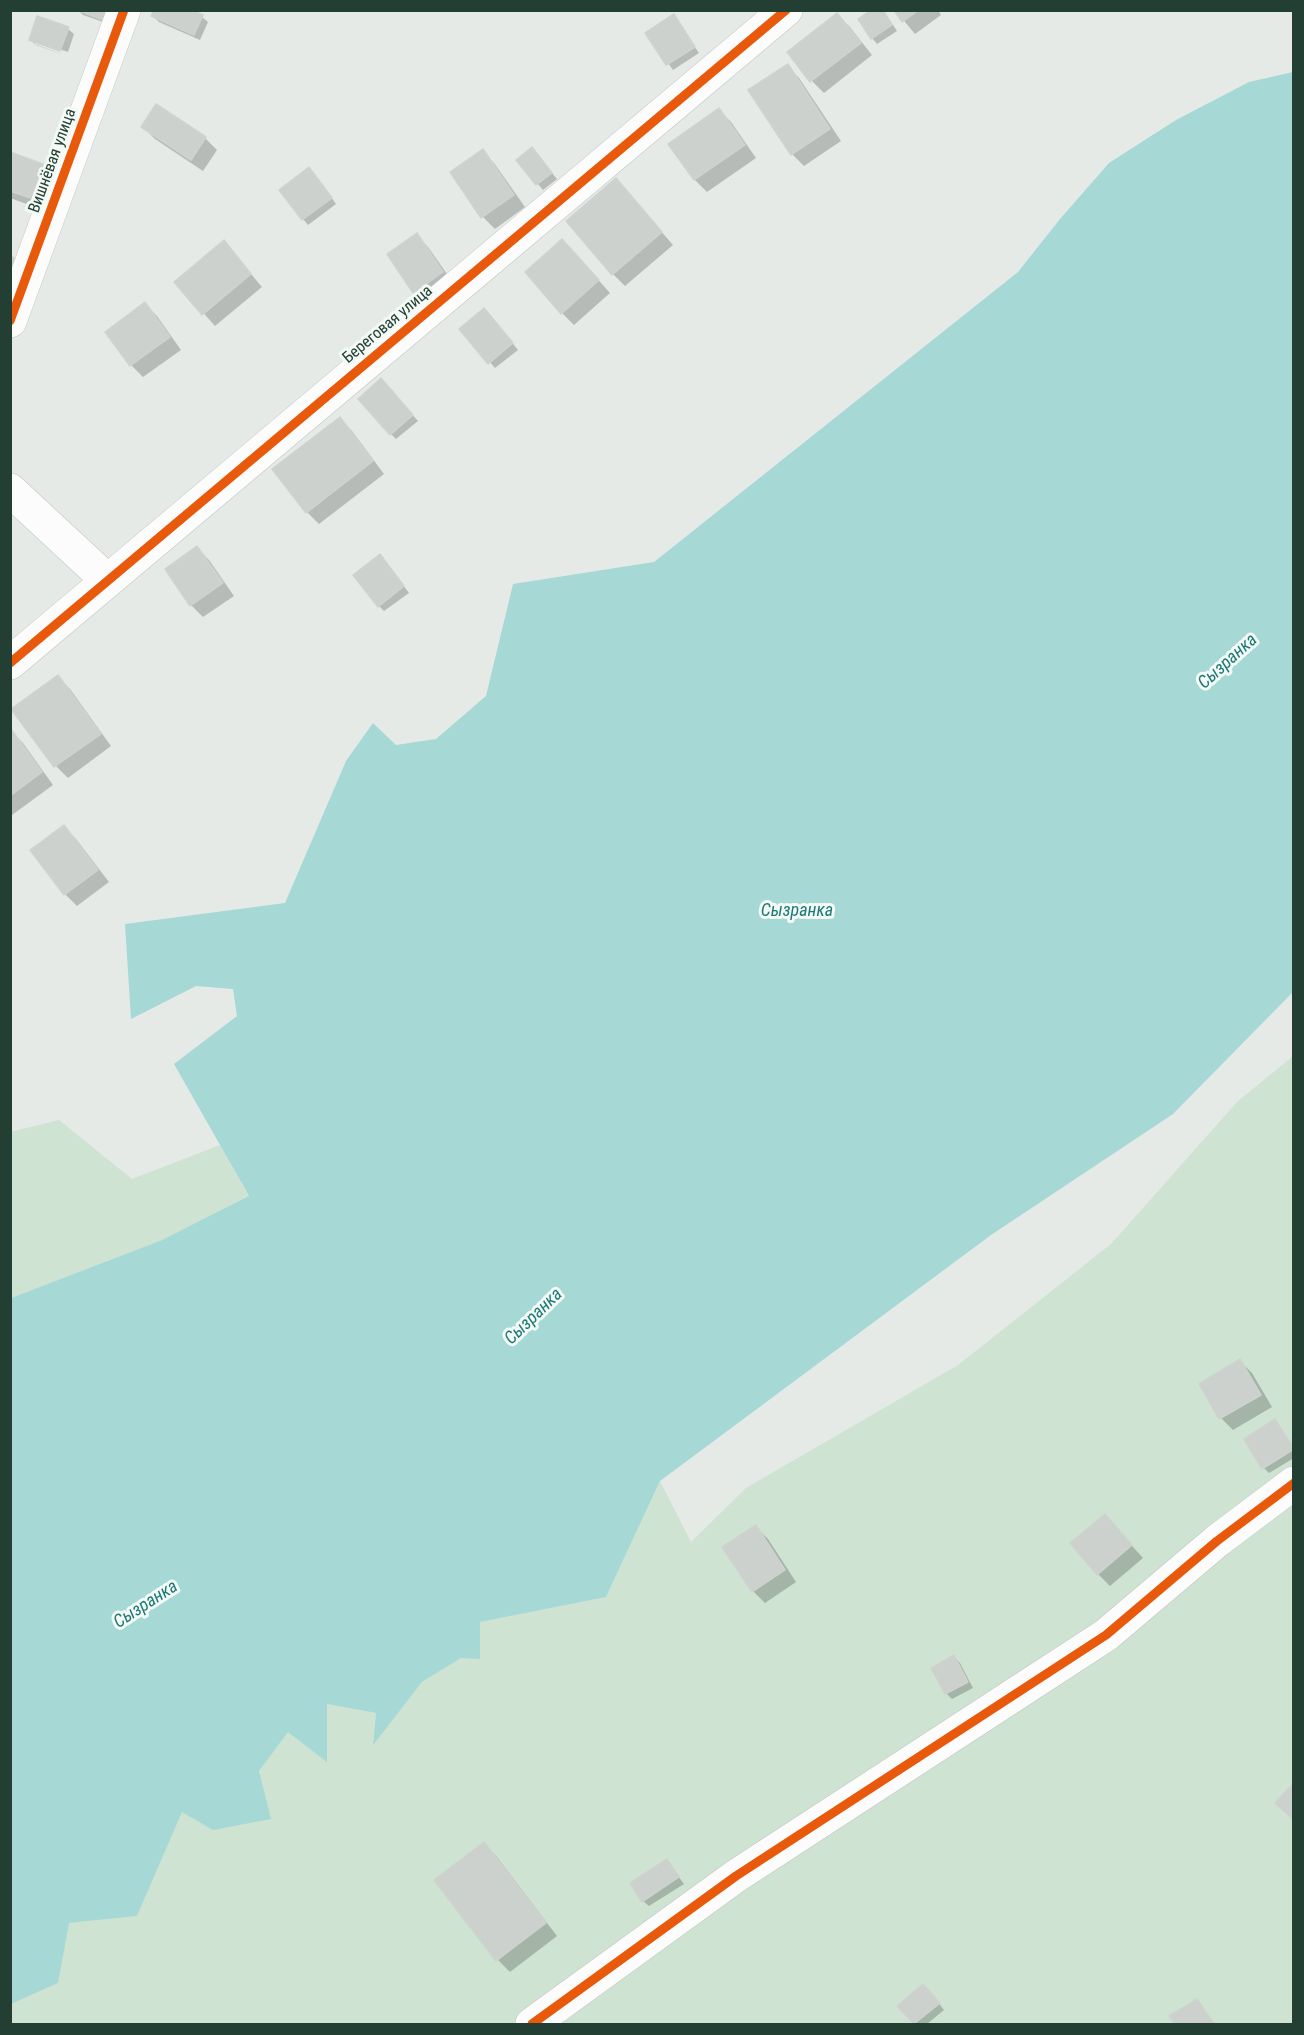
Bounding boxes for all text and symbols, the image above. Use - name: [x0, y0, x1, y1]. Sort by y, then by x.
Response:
- street label: Вишнёвая улица: [25, 106, 81, 216]
- street label: Береговая улица: [339, 282, 437, 368]
- water label: Сызранка: [1194, 630, 1262, 694]
- water label: Сызранка: [761, 900, 833, 922]
- water label: Сызранка: [501, 1284, 567, 1350]
- water label: Сызранка: [110, 1576, 182, 1634]

